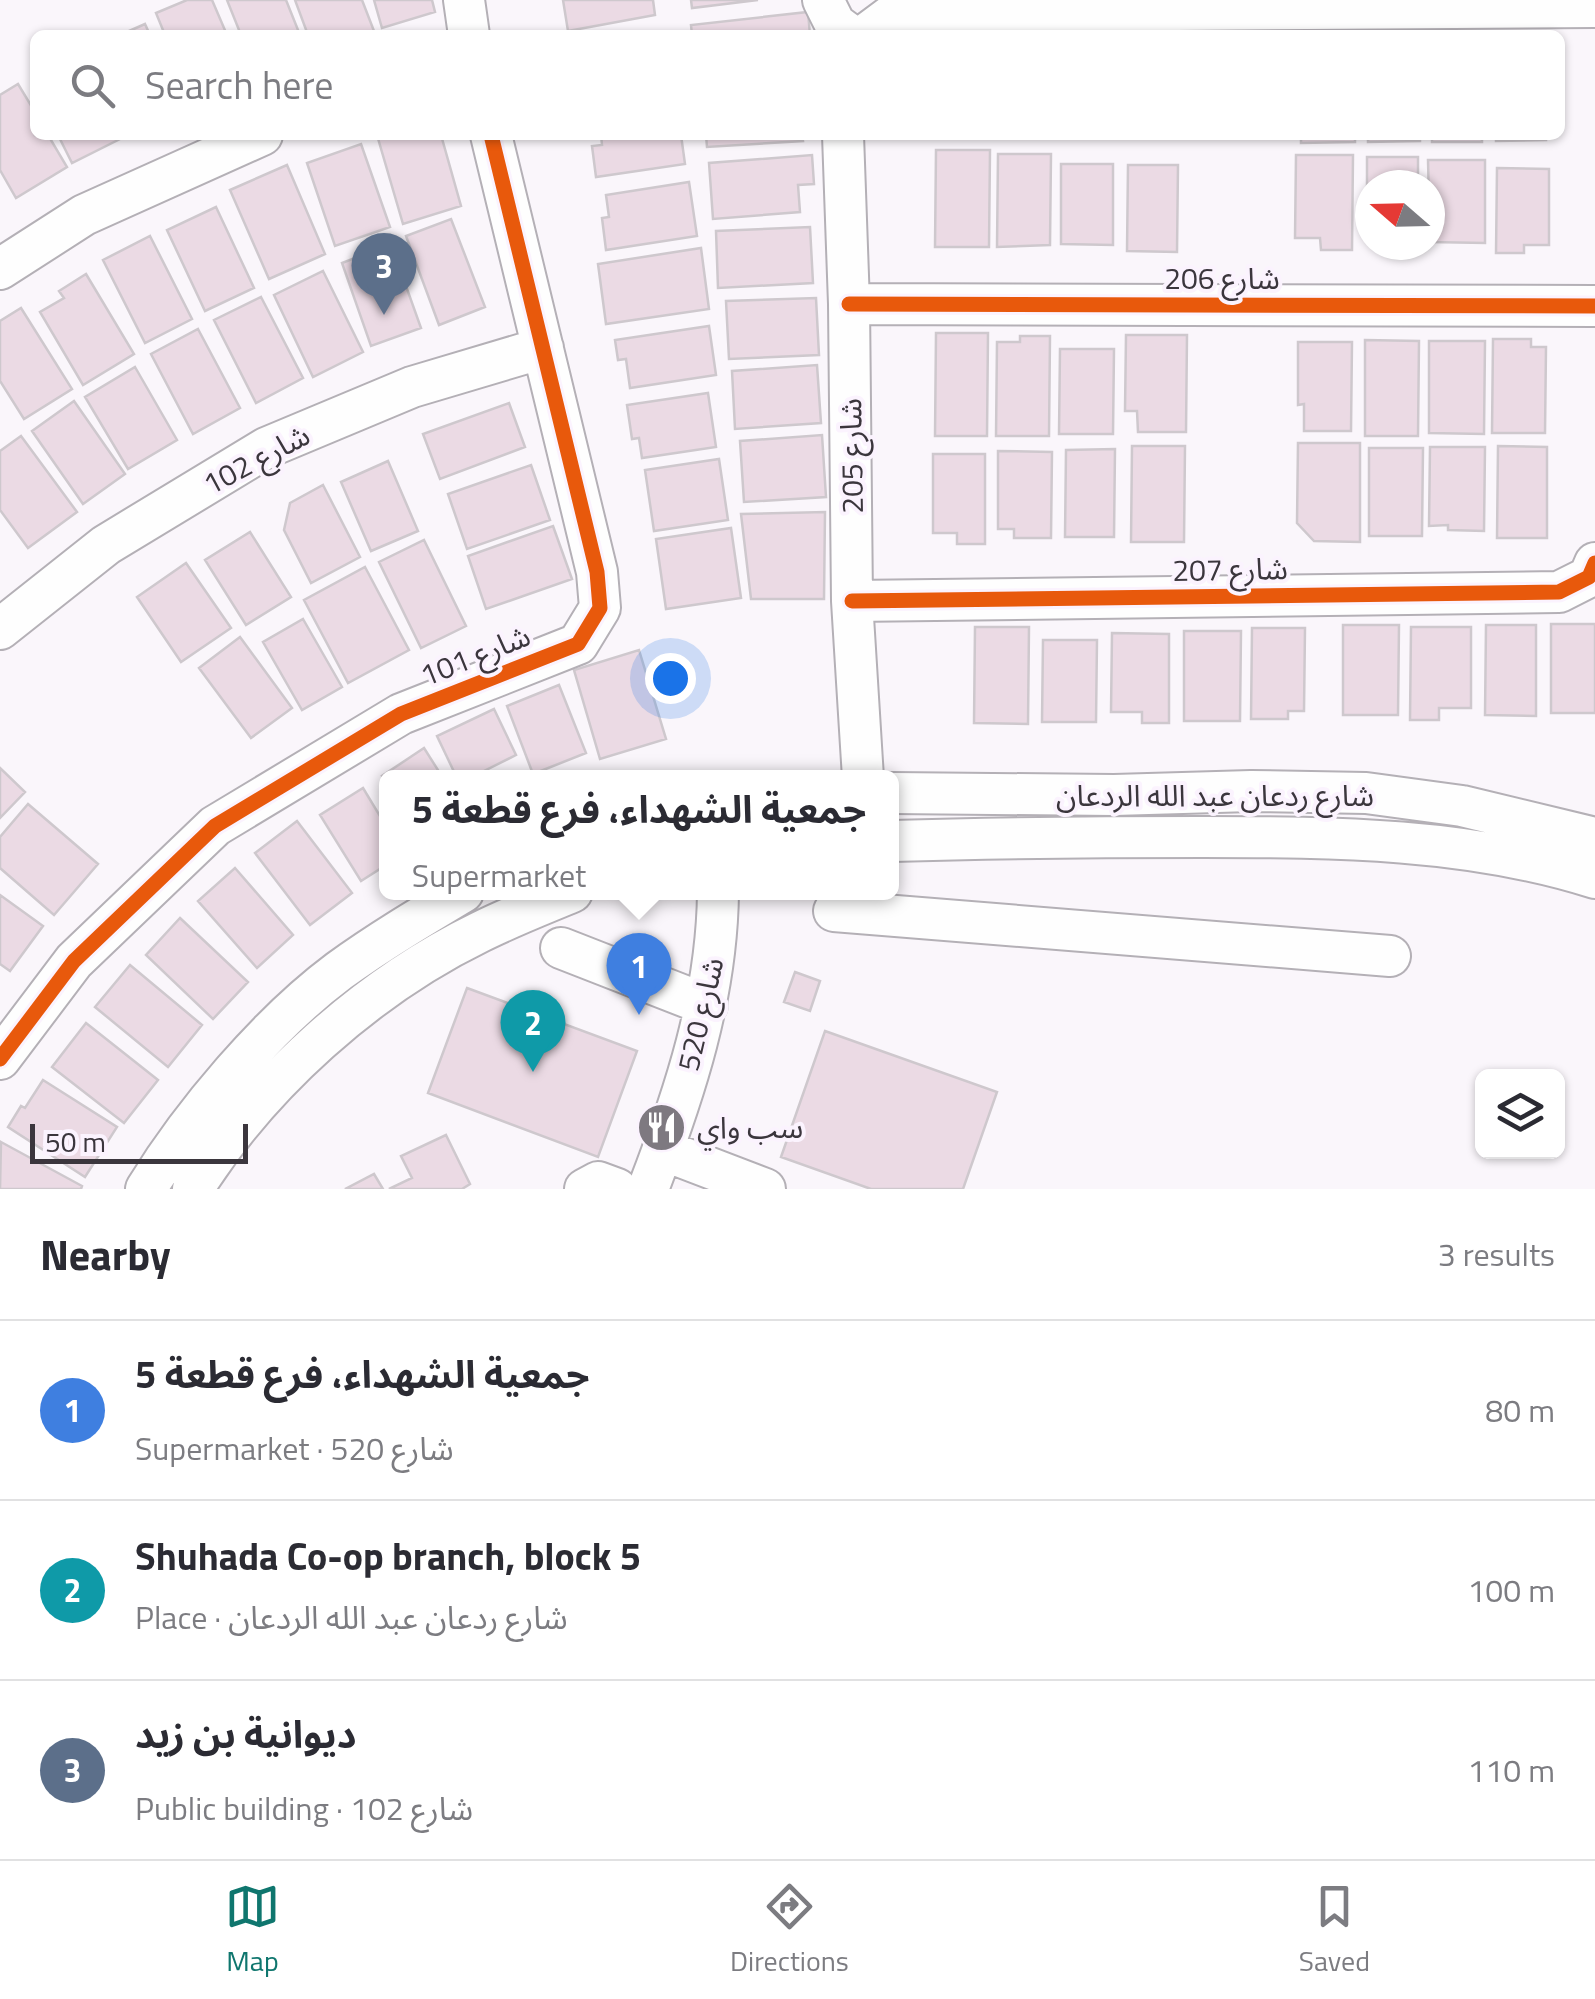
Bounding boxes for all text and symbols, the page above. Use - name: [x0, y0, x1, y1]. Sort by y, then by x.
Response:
- search box: [30, 30, 1565, 140]
- text: Search here: [145, 56, 333, 114]
- icon: search: [65, 58, 120, 113]
- north arrow: [1355, 170, 1445, 260]
- pin: 3: [352, 232, 416, 315]
- street label: شارع 206: [1164, 255, 1280, 301]
- street label: شارع 205: [827, 398, 875, 514]
- street label: شارع 102: [194, 412, 318, 506]
- street label: شارع 207: [1172, 545, 1288, 593]
- street label: شارع 101: [413, 612, 537, 698]
- your location: [645, 653, 696, 704]
- popup: [379, 770, 899, 900]
- street label: شارع ردعان عبد الله الردعان: [1056, 772, 1374, 818]
- text: جمعية الشهداء، فرع قطعة 5: [412, 780, 866, 838]
- text: Supermarket: [412, 851, 586, 899]
- pin: 1: [606, 932, 672, 1015]
- street label: شارع 520: [665, 953, 735, 1075]
- pin: 2: [500, 990, 566, 1072]
- map controls: [1475, 1069, 1565, 1159]
- button: layers: [1475, 1069, 1565, 1159]
- restaurant icon: سب واي: [636, 1101, 688, 1153]
- place label: سب واي: [697, 1104, 803, 1151]
- scale bar: [30, 1119, 248, 1164]
- text: 50 m: [45, 1120, 106, 1163]
- text: Nearby: [40, 1222, 171, 1286]
- text: 3 results: [1438, 1230, 1555, 1278]
- text: جمعية الشهداء، فرع قطعة 5: [135, 1345, 589, 1403]
- text: 1: [64, 1386, 81, 1434]
- text: 80 m: [1485, 1386, 1555, 1434]
- text: Supermarket · شارع 520: [135, 1424, 454, 1472]
- text: Shuhada Co-op branch, block 5: [135, 1527, 641, 1585]
- text: 2: [64, 1566, 81, 1614]
- text: 100 m: [1467, 1566, 1555, 1614]
- text: Place · شارع ردعان عبد الله الردعان: [135, 1593, 568, 1641]
- text: ديوانية بن زيد: [135, 1705, 356, 1763]
- text: 3: [64, 1746, 81, 1794]
- text: 110 m: [1467, 1746, 1555, 1794]
- text: Public building · شارع 102: [135, 1784, 473, 1832]
- tab: Map: [225, 1879, 280, 1982]
- tab: Directions: [730, 1879, 849, 1982]
- tab: Saved: [1299, 1879, 1370, 1982]

